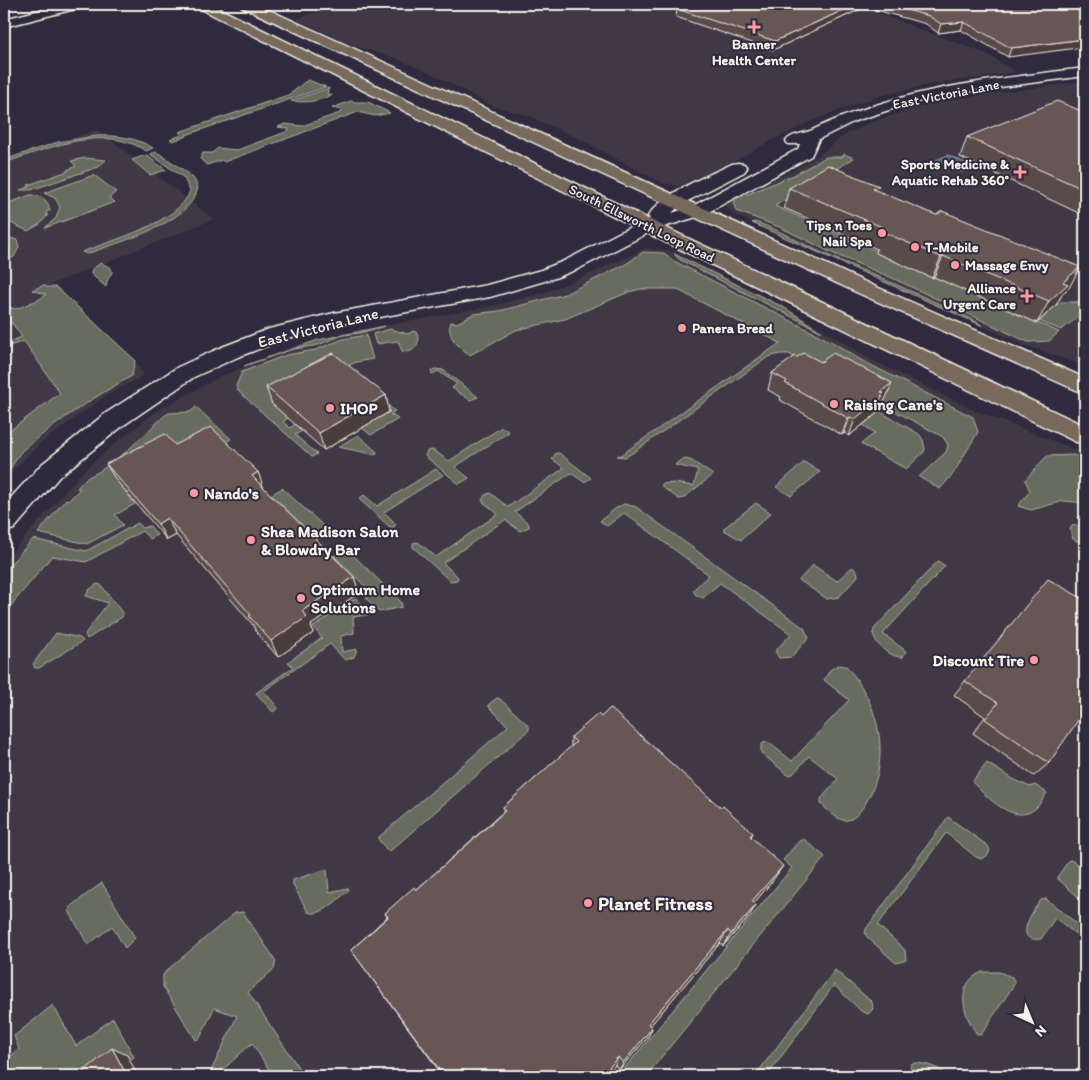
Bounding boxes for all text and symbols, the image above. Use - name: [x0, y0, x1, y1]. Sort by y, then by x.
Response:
- marker: Banner Health Center: [747, 20, 761, 34]
- place label: Banner Health Center: [712, 36, 797, 69]
- street label: East Victoria Lane: [891, 76, 1001, 113]
- place label: Sports Medicine & Aquatic Rehab 360°: [891, 156, 1010, 189]
- marker: Sports Medicine & Aquatic Rehab 360°: [1013, 165, 1027, 179]
- street label: South Ellsworth Loop Road: [566, 181, 718, 266]
- place label: Tips n Toes Nail Spa: [805, 217, 873, 250]
- marker: Tips n Toes Nail Spa: [876, 227, 888, 239]
- place label: T-Mobile: [924, 239, 979, 256]
- marker: T-Mobile: [909, 241, 921, 253]
- place label: Massage Envy: [965, 257, 1049, 274]
- marker: Massage Envy: [949, 259, 961, 271]
- place label: Alliance Urgent Care: [943, 280, 1016, 313]
- marker: Alliance Urgent Care: [1020, 289, 1034, 303]
- street label: East Victoria Lane: [256, 303, 380, 352]
- place label: Panera Bread: [692, 320, 773, 337]
- marker: Panera Bread: [676, 322, 688, 334]
- place label: Raising Cane's: [844, 395, 943, 415]
- marker: Raising Cane's: [828, 398, 840, 410]
- place label: IHOP: [340, 399, 379, 418]
- marker: IHOP: [324, 402, 336, 414]
- place label: Nando's: [204, 484, 259, 503]
- marker: Nando's: [188, 487, 200, 499]
- place label: Shea Madison Salon & Blowdry Bar: [261, 522, 400, 560]
- marker: Shea Madison Salon & Blowdry Bar: [245, 534, 257, 546]
- place label: Optimum Home Solutions: [311, 580, 420, 617]
- marker: Optimum Home Solutions: [295, 592, 307, 604]
- place label: Discount Tire: [932, 651, 1024, 670]
- marker: Discount Tire: [1028, 654, 1040, 666]
- place label: Planet Fitness: [598, 892, 713, 915]
- marker: Planet Fitness: [582, 897, 594, 909]
- north arrow: [1006, 998, 1056, 1048]
- text: N: [1031, 1022, 1050, 1040]

